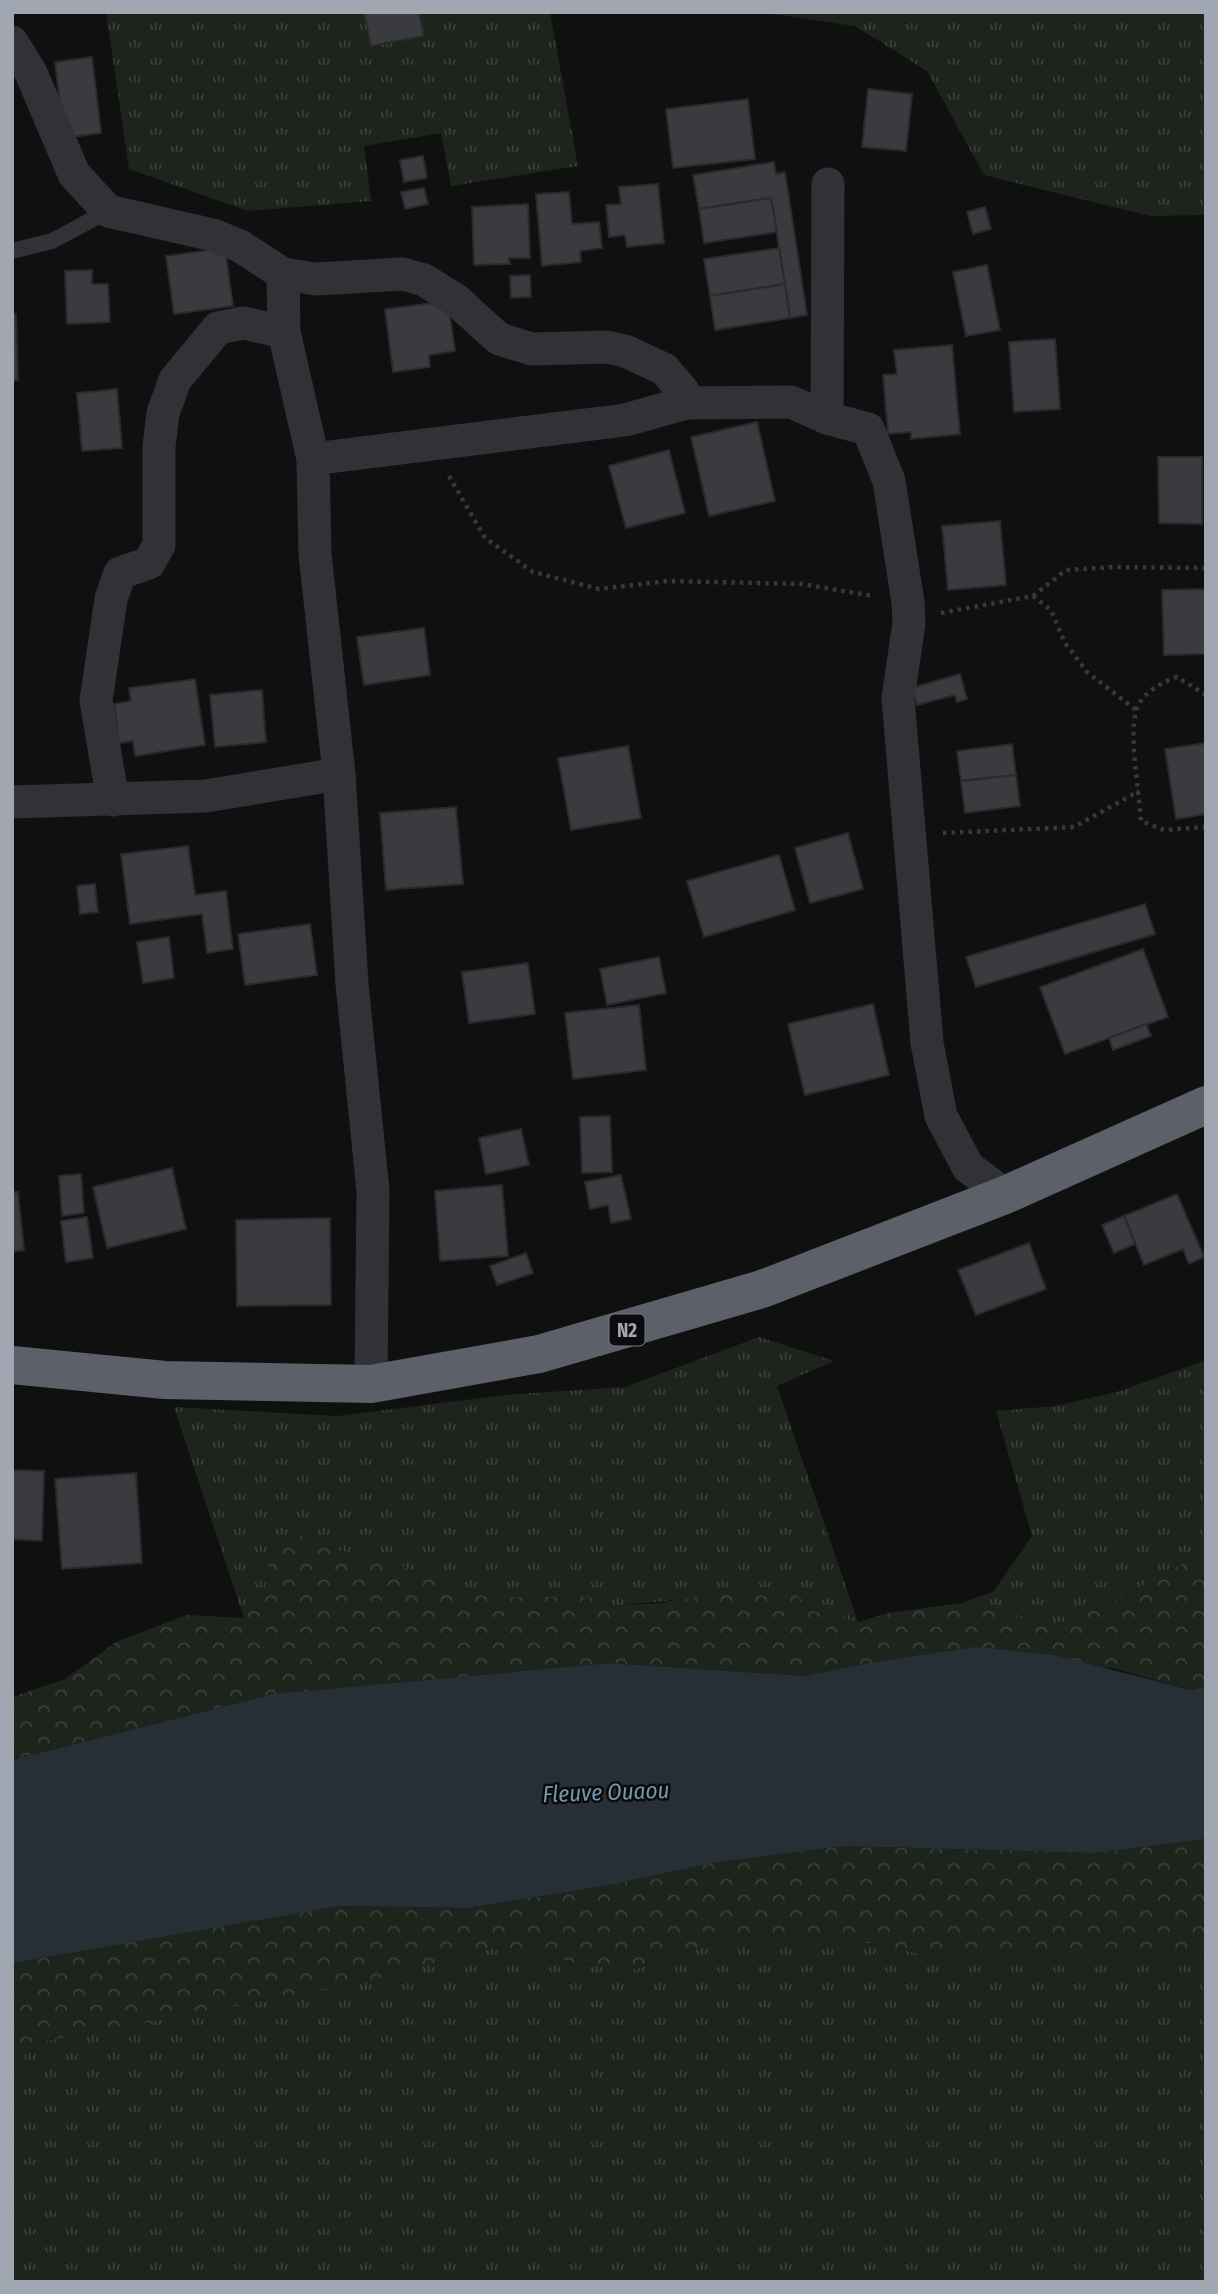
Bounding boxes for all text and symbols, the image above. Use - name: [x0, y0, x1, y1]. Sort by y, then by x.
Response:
- road number: N2: [610, 1314, 644, 1346]
- water label: Fleuve Ouaou: [542, 1776, 670, 1808]

